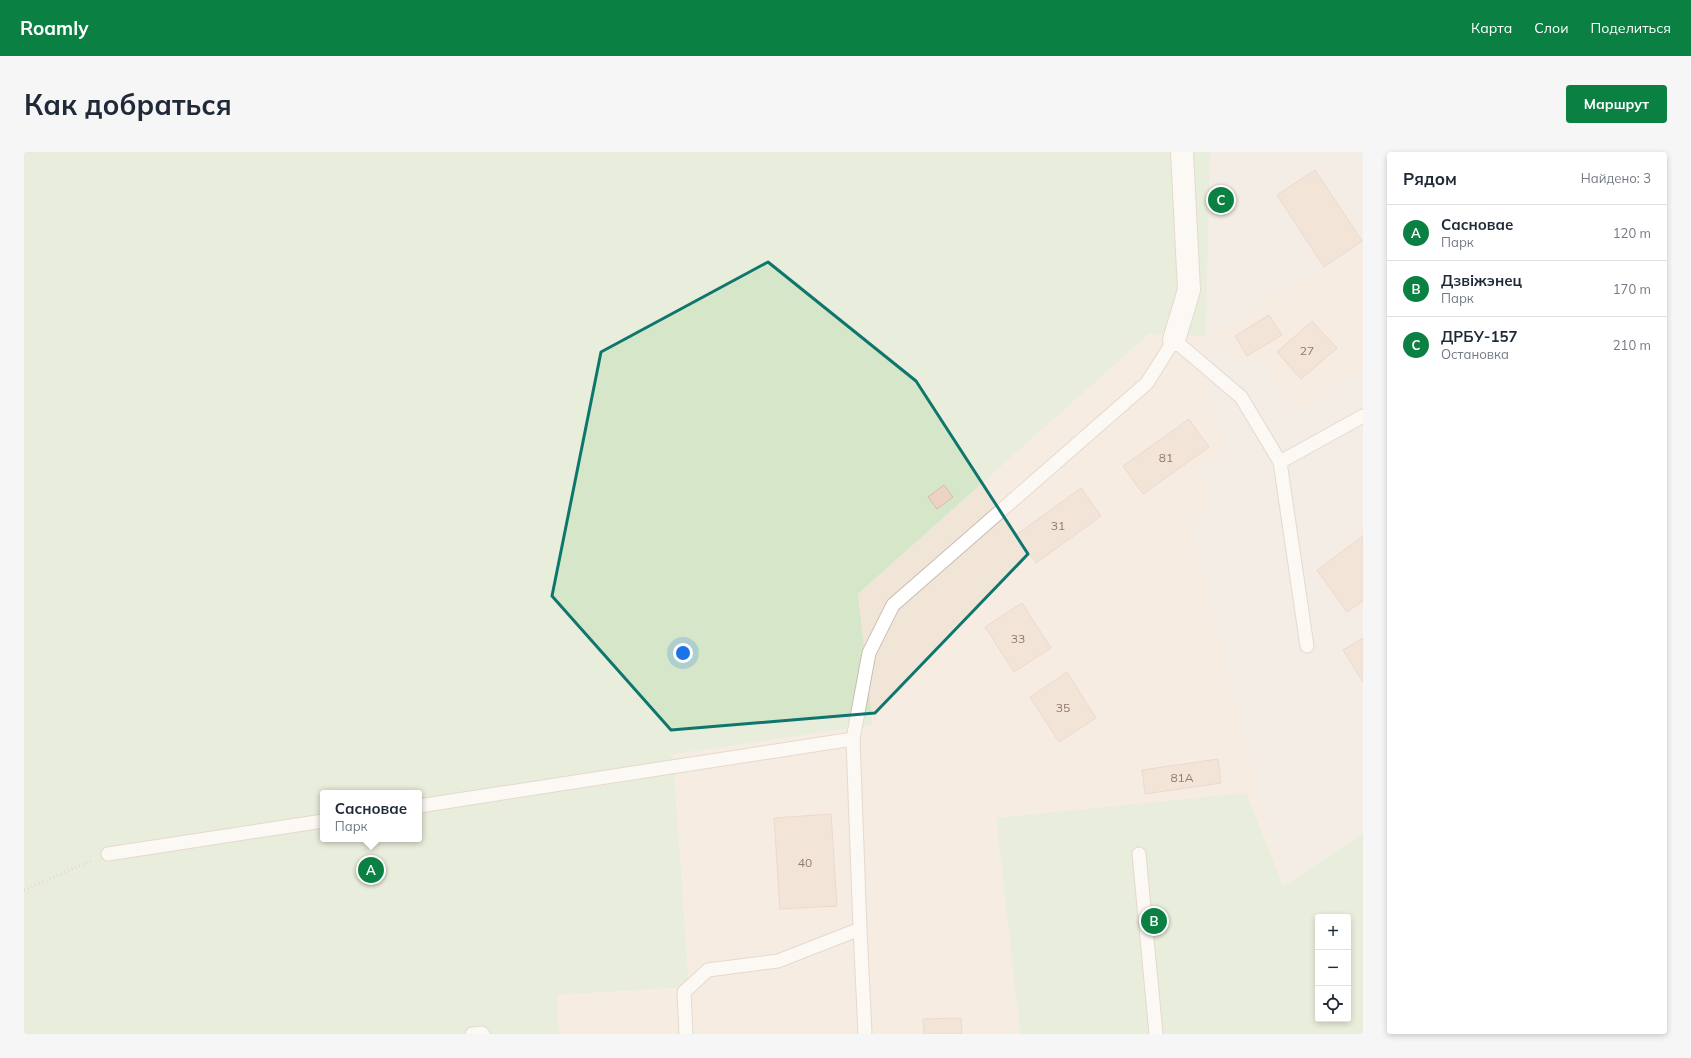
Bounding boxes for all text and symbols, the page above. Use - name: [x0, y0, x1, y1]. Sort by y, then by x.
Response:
- text: Roamly: [20, 16, 88, 40]
- text: Карта: [1471, 19, 1512, 37]
- text: Слои: [1534, 19, 1569, 37]
- text: Поделиться: [1591, 19, 1671, 37]
- button: Маршрут: [1566, 85, 1667, 123]
- text: Как добраться: [24, 87, 232, 122]
- text: Рядом: [1403, 168, 1457, 189]
- text: Найдено: 3: [1581, 170, 1651, 186]
- pin: C: [1208, 185, 1234, 215]
- text: Сасновае: [1441, 215, 1513, 234]
- text: A: [1411, 225, 1421, 241]
- text: 120 m: [1613, 225, 1651, 241]
- text: Парк: [1441, 234, 1474, 250]
- text: Дзвіжэнец: [1441, 271, 1522, 290]
- text: B: [1412, 281, 1420, 297]
- text: 170 m: [1613, 281, 1651, 297]
- text: Парк: [1441, 290, 1474, 306]
- text: ДРБУ-157: [1441, 327, 1517, 346]
- text: C: [1412, 337, 1420, 353]
- text: 210 m: [1613, 337, 1651, 353]
- house number: 27: [1300, 343, 1314, 358]
- text: Остановка: [1441, 346, 1509, 362]
- house number: 81: [1159, 450, 1173, 465]
- house number: 31: [1051, 518, 1065, 533]
- house number: 33: [1011, 631, 1025, 646]
- your location: [673, 643, 693, 663]
- house number: 35: [1056, 700, 1070, 715]
- house number: 81А: [1170, 770, 1194, 785]
- popup: [320, 790, 422, 842]
- text: Сасновае: [335, 799, 407, 818]
- text: Парк: [335, 818, 368, 834]
- pin: A: [358, 855, 384, 885]
- house number: 40: [798, 855, 812, 870]
- pin: B: [1141, 906, 1167, 936]
- map controls: [1315, 914, 1351, 1022]
- button: +: [1315, 914, 1351, 950]
- button: −: [1315, 950, 1351, 986]
- button: locate: [1315, 986, 1351, 1022]

